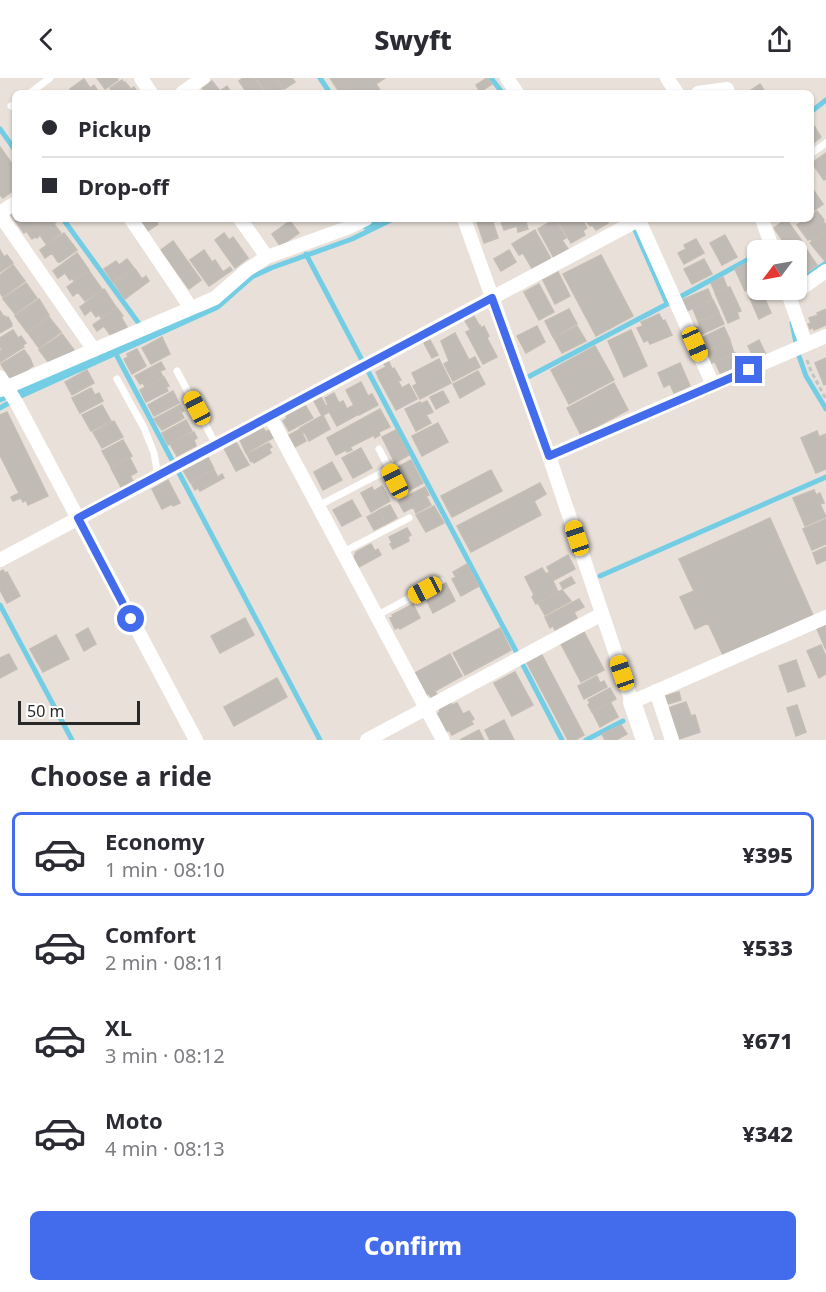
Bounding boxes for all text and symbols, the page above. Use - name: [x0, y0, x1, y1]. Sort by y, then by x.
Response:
- text: Swyft: [374, 21, 452, 58]
- icon: back: [30, 23, 63, 56]
- icon: share: [763, 23, 796, 56]
- text: Pickup: [78, 113, 151, 143]
- text: Drop-off: [78, 171, 169, 201]
- north arrow: [747, 240, 807, 300]
- map controls: [747, 240, 807, 300]
- car: [679, 324, 711, 364]
- route end: [735, 356, 762, 383]
- car: [181, 388, 213, 428]
- car: [379, 461, 411, 501]
- car: [563, 518, 591, 558]
- car: [405, 574, 445, 606]
- route start: [117, 605, 144, 632]
- car: [608, 653, 636, 693]
- scale bar: [18, 698, 140, 726]
- text: 50 m: [27, 700, 64, 722]
- text: Choose a ride: [30, 757, 212, 794]
- text: Economy: [105, 826, 204, 856]
- icon: car: [33, 827, 87, 881]
- text: ¥395: [742, 839, 793, 869]
- text: 1 min · 08:10: [105, 856, 225, 883]
- text: Comfort: [105, 919, 196, 949]
- icon: car: [33, 920, 87, 974]
- text: ¥533: [742, 932, 793, 962]
- text: 2 min · 08:11: [105, 949, 225, 976]
- text: XL: [105, 1012, 132, 1042]
- icon: car: [33, 1013, 87, 1067]
- text: ¥671: [742, 1025, 793, 1055]
- text: 3 min · 08:12: [105, 1042, 225, 1069]
- text: Moto: [105, 1105, 163, 1135]
- icon: car: [33, 1106, 87, 1160]
- text: ¥342: [742, 1118, 793, 1148]
- text: 4 min · 08:13: [105, 1135, 225, 1162]
- button: Confirm: [30, 1211, 796, 1280]

